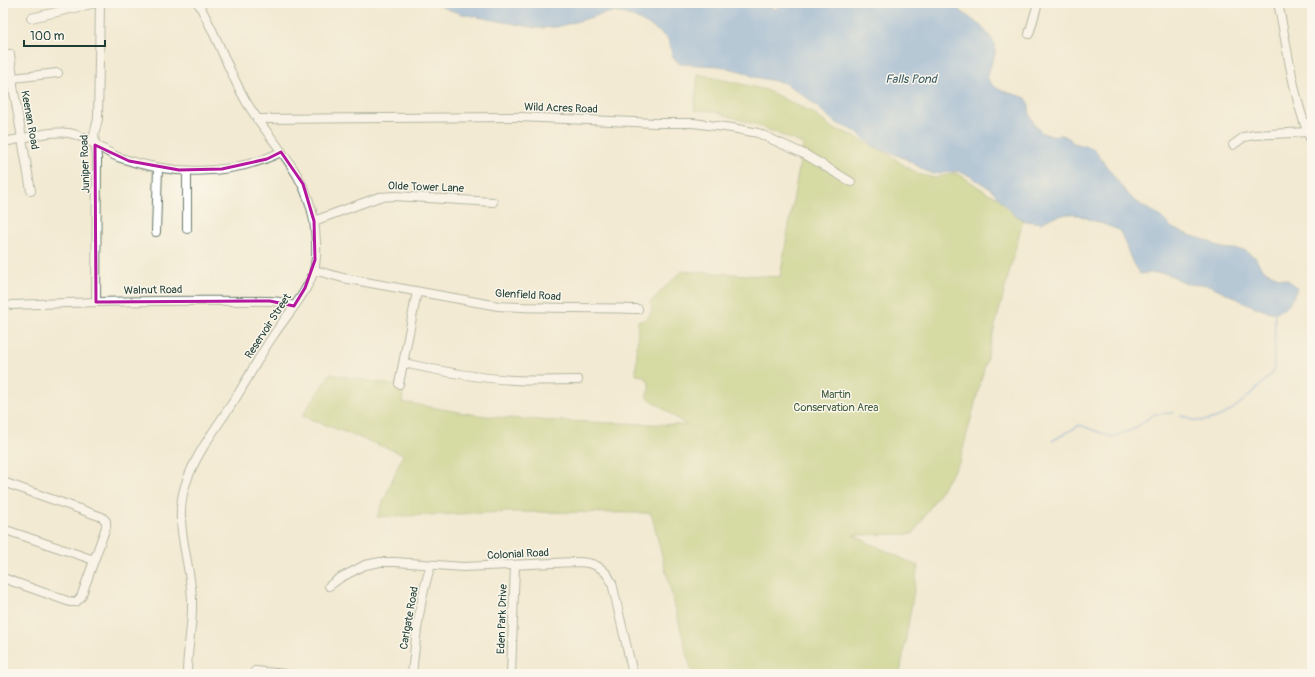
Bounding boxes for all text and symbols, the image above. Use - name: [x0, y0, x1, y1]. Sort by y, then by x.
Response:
- scale bar: [24, 22, 105, 48]
- text: 100 m: [30, 29, 65, 44]
- water label: Falls Pond: [885, 72, 939, 87]
- street label: Keenan Road: [18, 89, 42, 151]
- street label: Wild Acres Road: [524, 100, 598, 116]
- street label: Juniper Road: [77, 134, 93, 194]
- street label: Olde Tower Lane: [388, 179, 465, 195]
- street label: Walnut Road: [124, 283, 182, 297]
- street label: Glenfield Road: [495, 287, 561, 303]
- street label: Reservoir Street: [242, 291, 294, 361]
- park label: Martin Conservation Area: [794, 388, 878, 414]
- street label: Colonial Road: [487, 546, 549, 562]
- street label: Eden Park Drive: [494, 583, 510, 654]
- street label: Carlgate Road: [397, 585, 421, 651]

